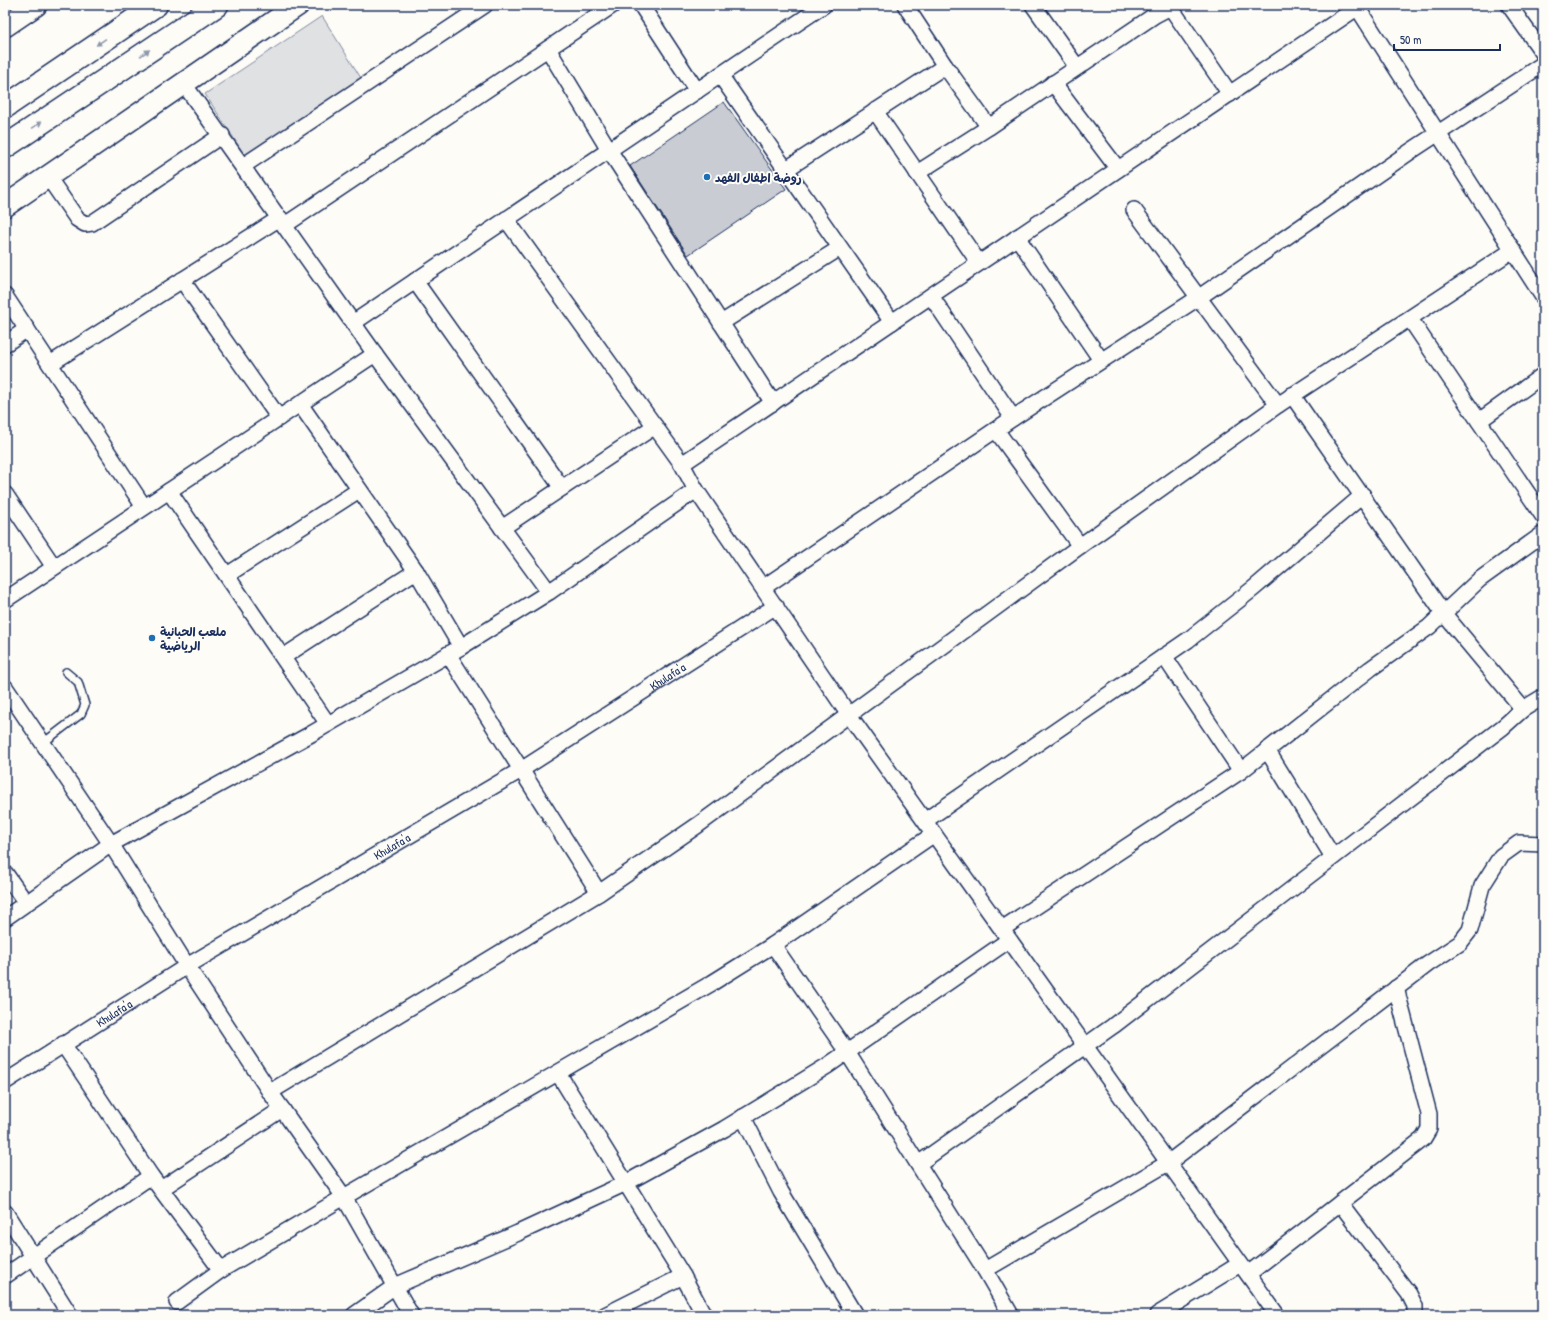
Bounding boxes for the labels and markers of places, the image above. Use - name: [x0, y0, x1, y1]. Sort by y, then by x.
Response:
- place label: روضة اطفال الفهد: [715, 169, 802, 186]
- marker: روضة اطفال الفهد: [702, 172, 712, 182]
- place label: ملعب الحبانية الرياضية: [160, 623, 227, 654]
- marker: ملعب الحبانية الرياضية: [147, 633, 157, 643]

